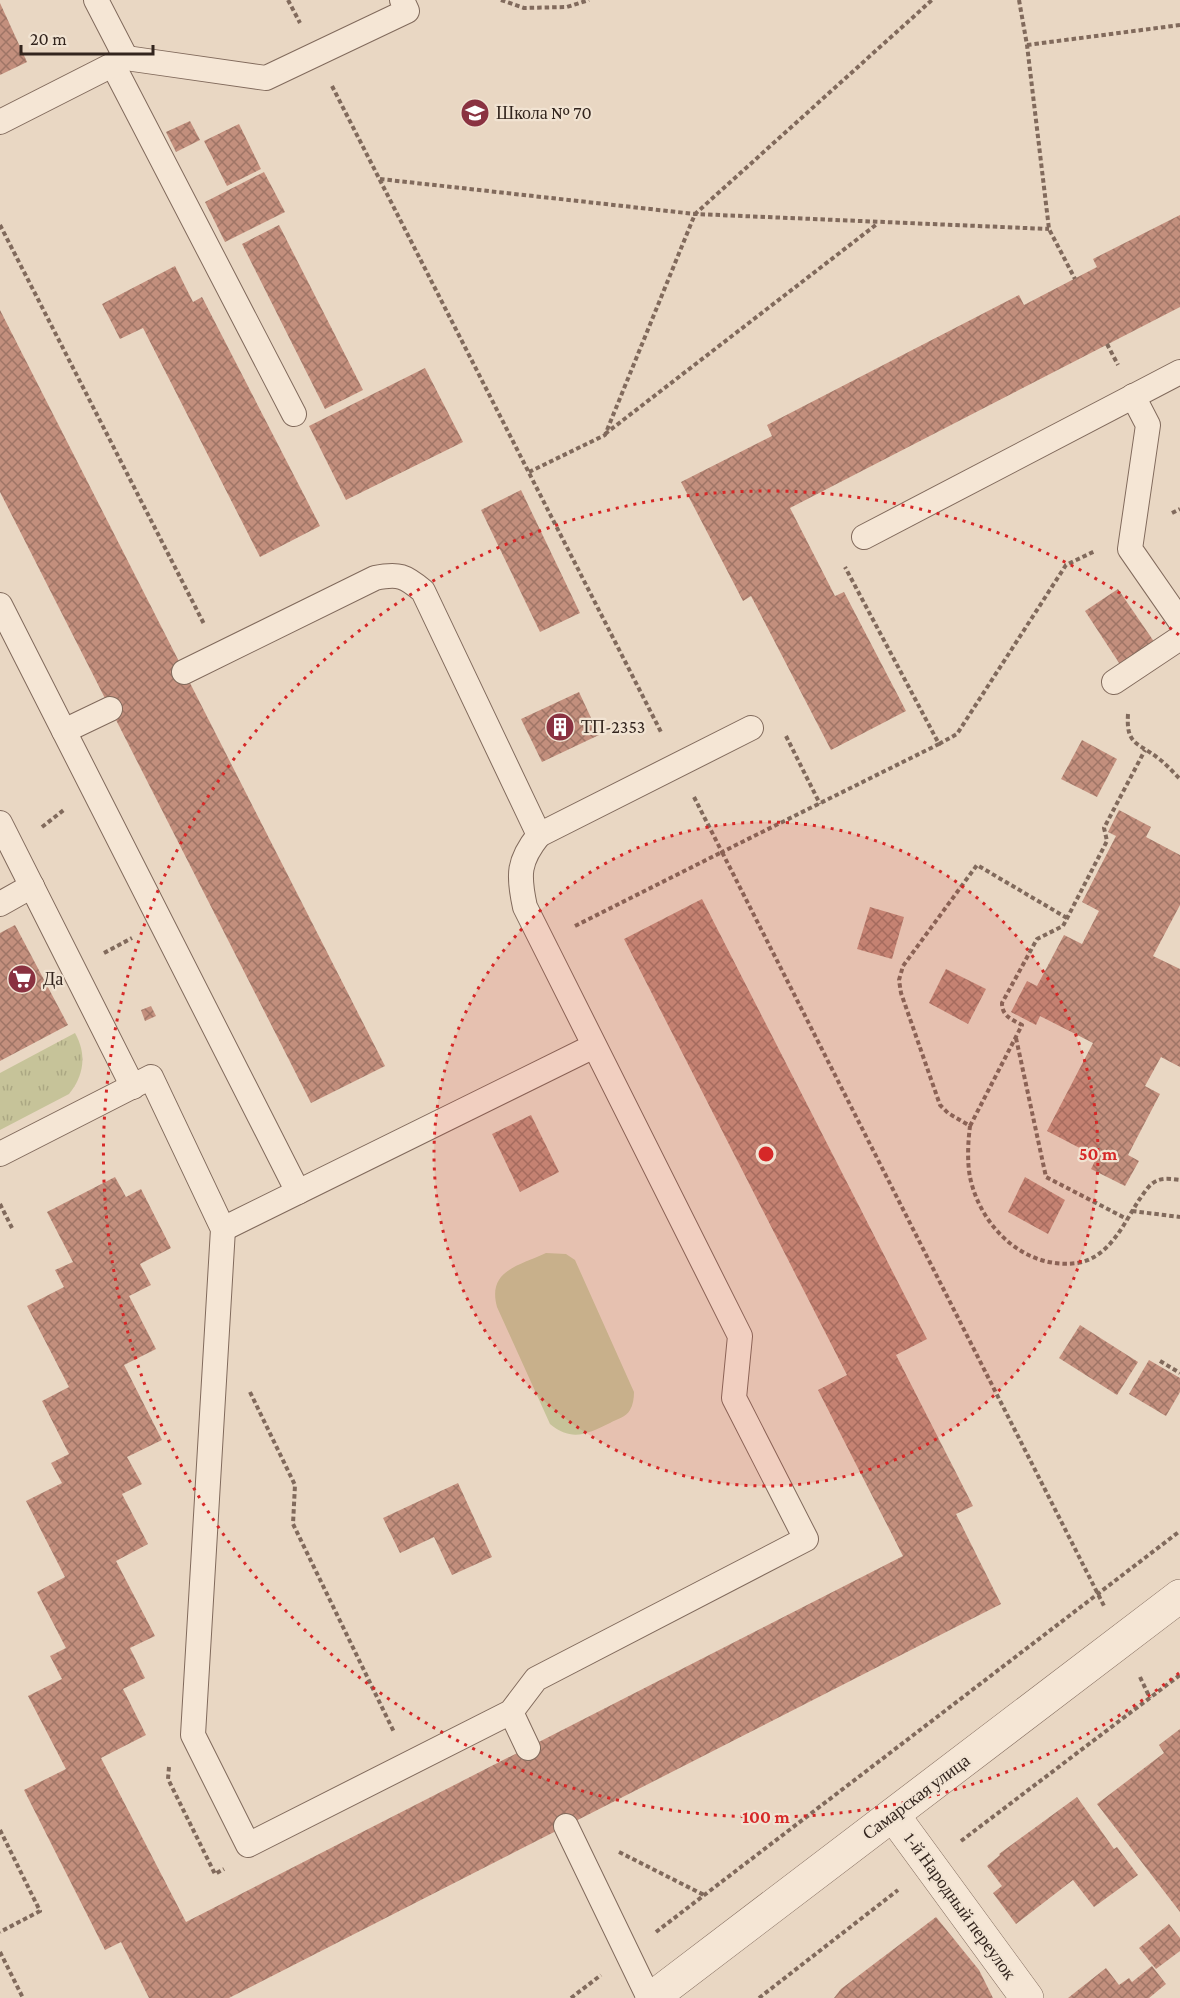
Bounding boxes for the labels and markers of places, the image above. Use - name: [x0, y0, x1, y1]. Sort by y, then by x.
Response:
- school or university icon: Школа № 70: [459, 97, 491, 129]
- place label: Школа № 70: [496, 103, 592, 123]
- building icon: ТП-2353: [544, 711, 576, 743]
- place label: ТП-2353: [581, 717, 645, 737]
- supermarket icon: Да: [6, 963, 38, 995]
- place label: Да: [43, 969, 63, 989]
- centre of rings: [756, 1144, 776, 1164]

